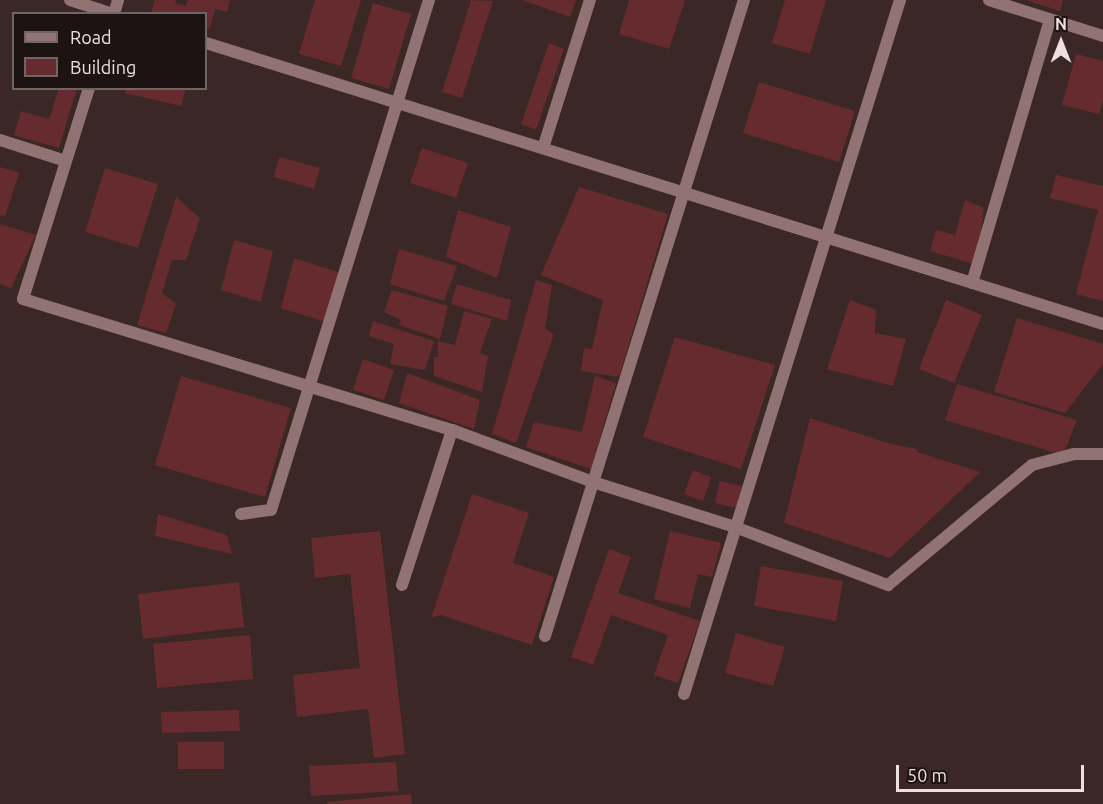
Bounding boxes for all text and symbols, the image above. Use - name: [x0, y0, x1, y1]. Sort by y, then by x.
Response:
- legend: [12, 12, 207, 90]
- north arrow: [1031, 12, 1091, 72]
- text: N: [1055, 15, 1067, 33]
- text: Road: [70, 27, 112, 47]
- text: Building: [70, 57, 136, 77]
- scale bar: [899, 753, 1086, 791]
- text: 50 m: [907, 765, 947, 785]

